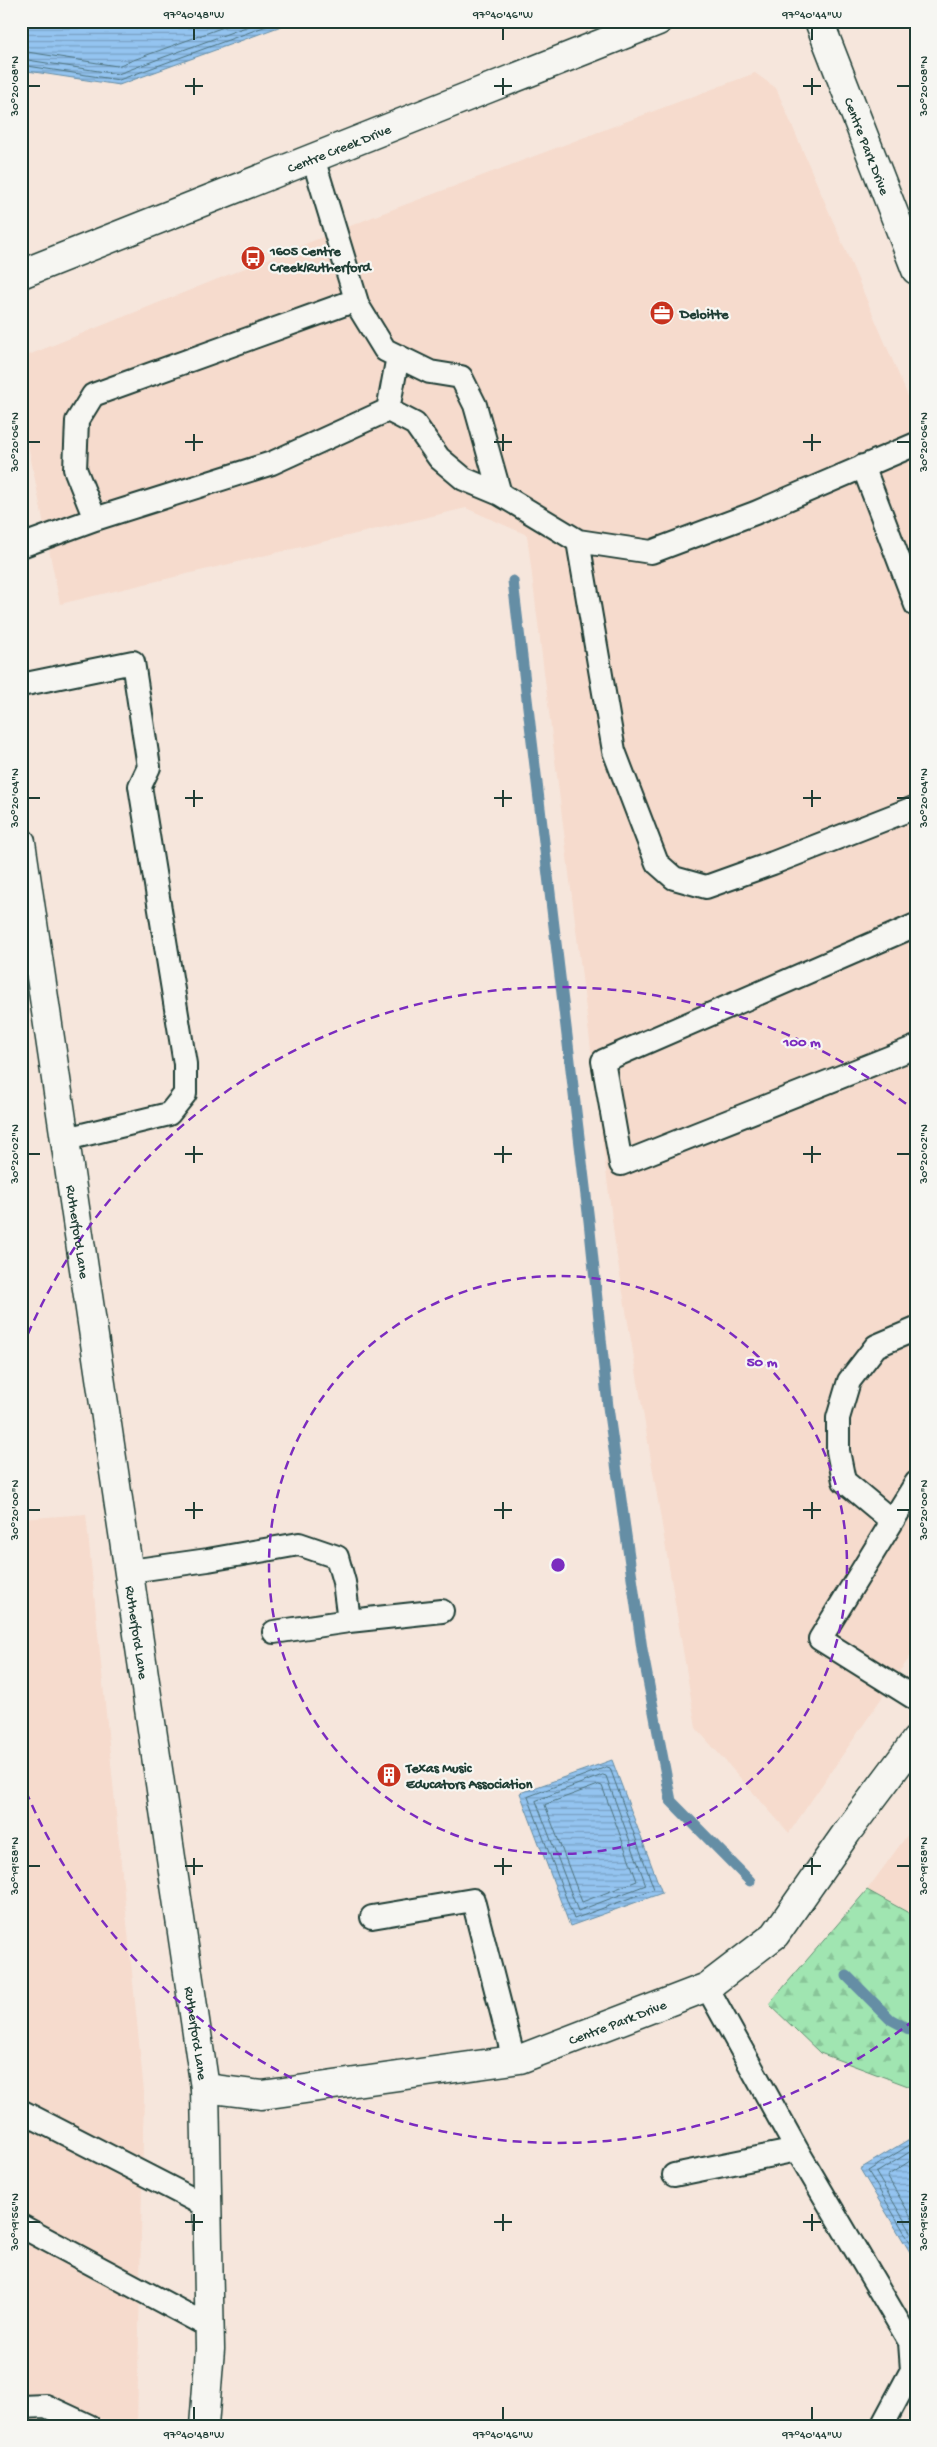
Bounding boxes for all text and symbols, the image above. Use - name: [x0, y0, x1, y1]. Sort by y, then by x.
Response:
- text: 97°40'48"W: [163, 9, 224, 23]
- text: 97°40'46"W: [472, 9, 533, 23]
- text: 97°40'44"W: [781, 9, 842, 23]
- text: 30°20'08"N: [9, 56, 23, 117]
- text: 30°20'08"N: [918, 56, 932, 117]
- street label: Centre Park Drive: [839, 96, 892, 199]
- street label: Centre Creek Drive: [286, 122, 395, 178]
- place label: 1605 Centre Creek/Rutherford: [269, 244, 372, 277]
- bus stop icon: 1605 Centre Creek/Rutherford: [240, 245, 266, 271]
- office icon: Deloitte: [649, 300, 675, 326]
- place label: Deloitte: [678, 307, 729, 324]
- text: 30°20'06"N: [9, 412, 23, 473]
- text: 30°20'06"N: [918, 412, 932, 473]
- text: 30°20'04"N: [9, 768, 23, 829]
- text: 30°20'04"N: [918, 768, 932, 829]
- text: 100 m: [782, 1034, 821, 1052]
- text: 30°20'02"N: [9, 1124, 23, 1185]
- text: 30°20'02"N: [918, 1124, 932, 1185]
- street label: Rutherford Lane: [61, 1184, 91, 1281]
- text: 50 m: [747, 1354, 778, 1372]
- text: 30°20'00"N: [9, 1480, 23, 1541]
- text: 30°20'00"N: [918, 1480, 932, 1541]
- centre of rings: [549, 1556, 567, 1574]
- street label: Rutherford Lane: [120, 1585, 151, 1681]
- place label: Texas Music Educators Association: [405, 1761, 533, 1794]
- building icon: Texas Music Educators Association: [376, 1762, 402, 1788]
- text: 30°19'58"N: [9, 1837, 23, 1896]
- text: 30°19'58"N: [918, 1837, 932, 1896]
- street label: Rutherford Lane: [179, 1986, 210, 2082]
- street label: Centre Park Drive: [567, 1997, 670, 2050]
- text: 30°19'56"N: [9, 2193, 23, 2252]
- text: 30°19'56"N: [918, 2193, 932, 2252]
- text: 97°40'48"W: [163, 2429, 224, 2443]
- text: 97°40'46"W: [472, 2429, 533, 2443]
- text: 97°40'44"W: [781, 2429, 842, 2443]

